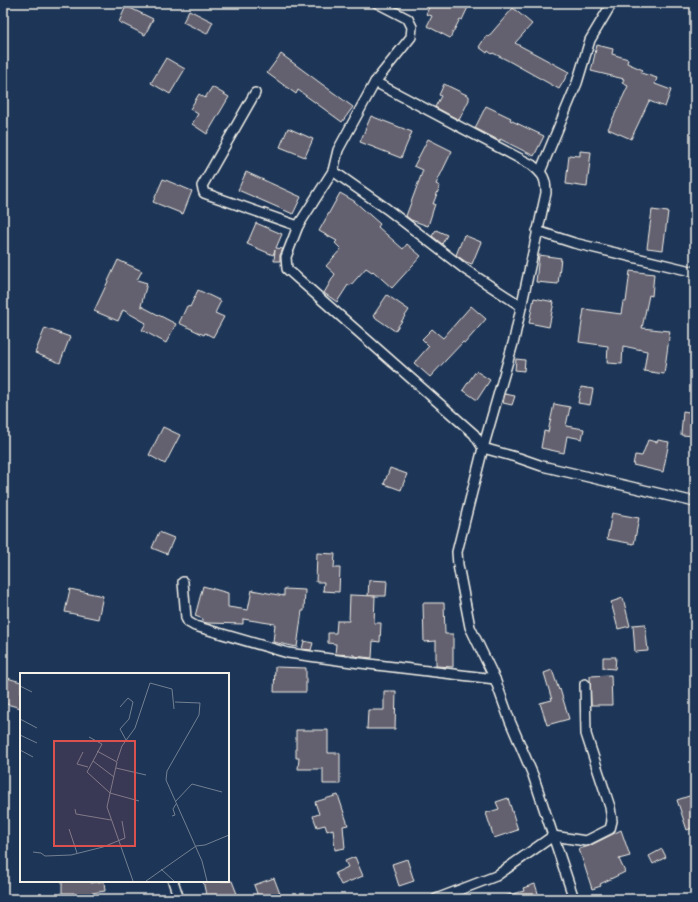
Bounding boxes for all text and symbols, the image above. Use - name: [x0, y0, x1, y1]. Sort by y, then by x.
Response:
- inset map: [20, 673, 229, 882]

